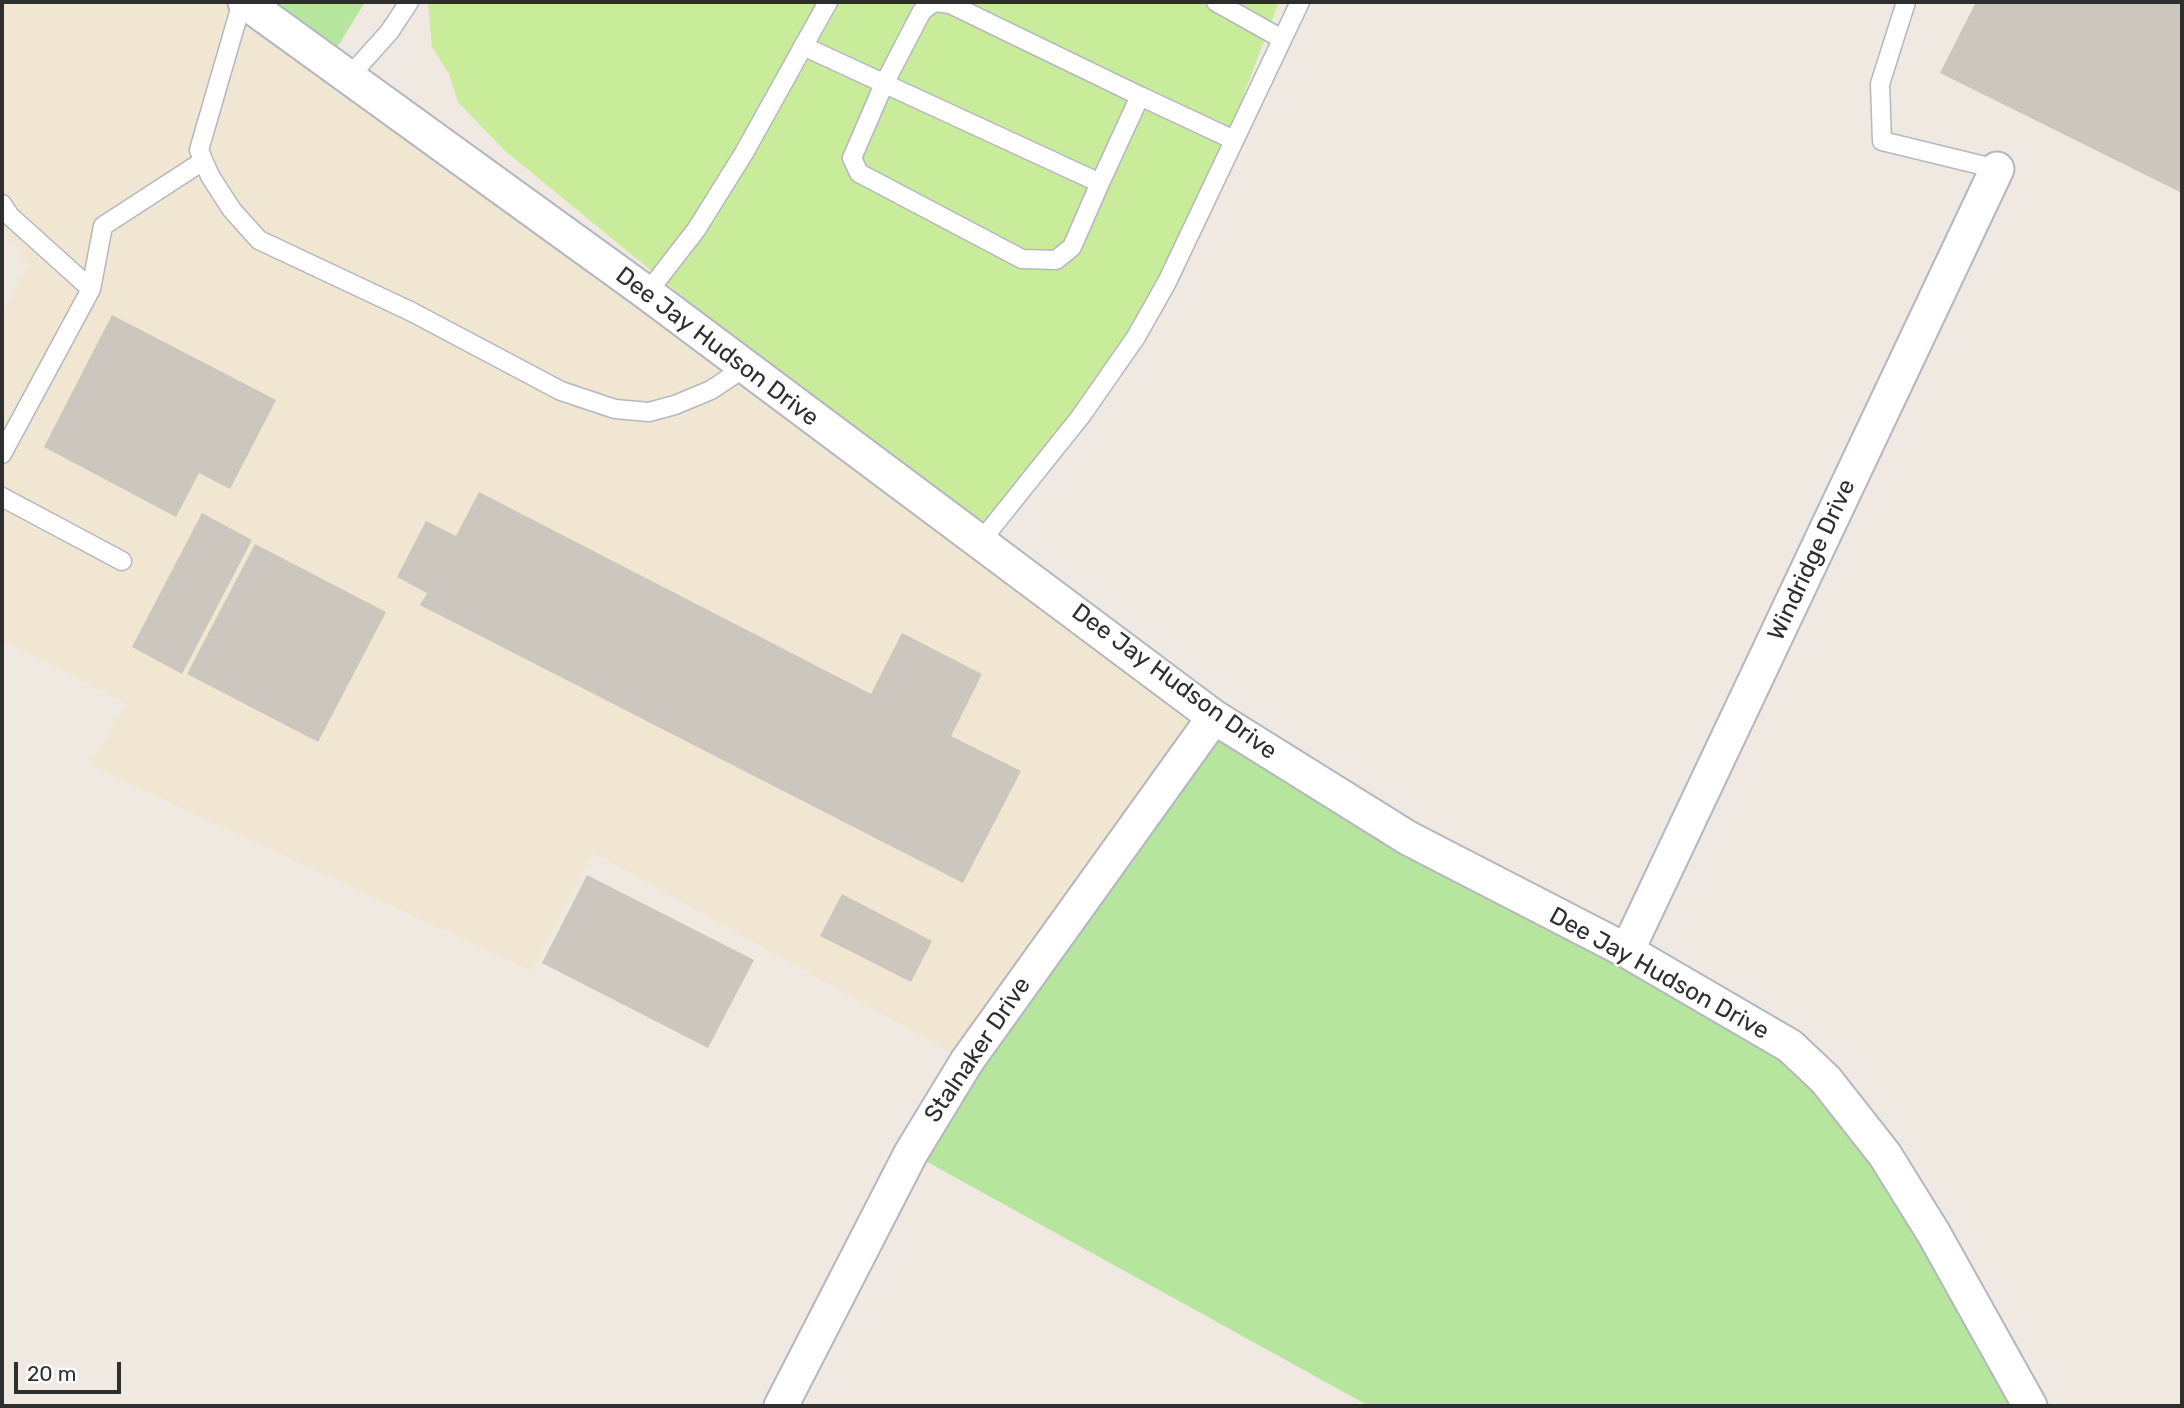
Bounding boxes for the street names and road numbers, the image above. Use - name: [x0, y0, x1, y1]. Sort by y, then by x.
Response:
- street label: Dee Jay Hudson Drive: [610, 261, 824, 433]
- street label: Windridge Drive: [1762, 475, 1862, 645]
- street label: Dee Jay Hudson Drive: [1066, 598, 1282, 766]
- street label: Dee Jay Hudson Drive: [1544, 902, 1774, 1046]
- street label: Stalnaker Drive: [919, 972, 1037, 1128]

